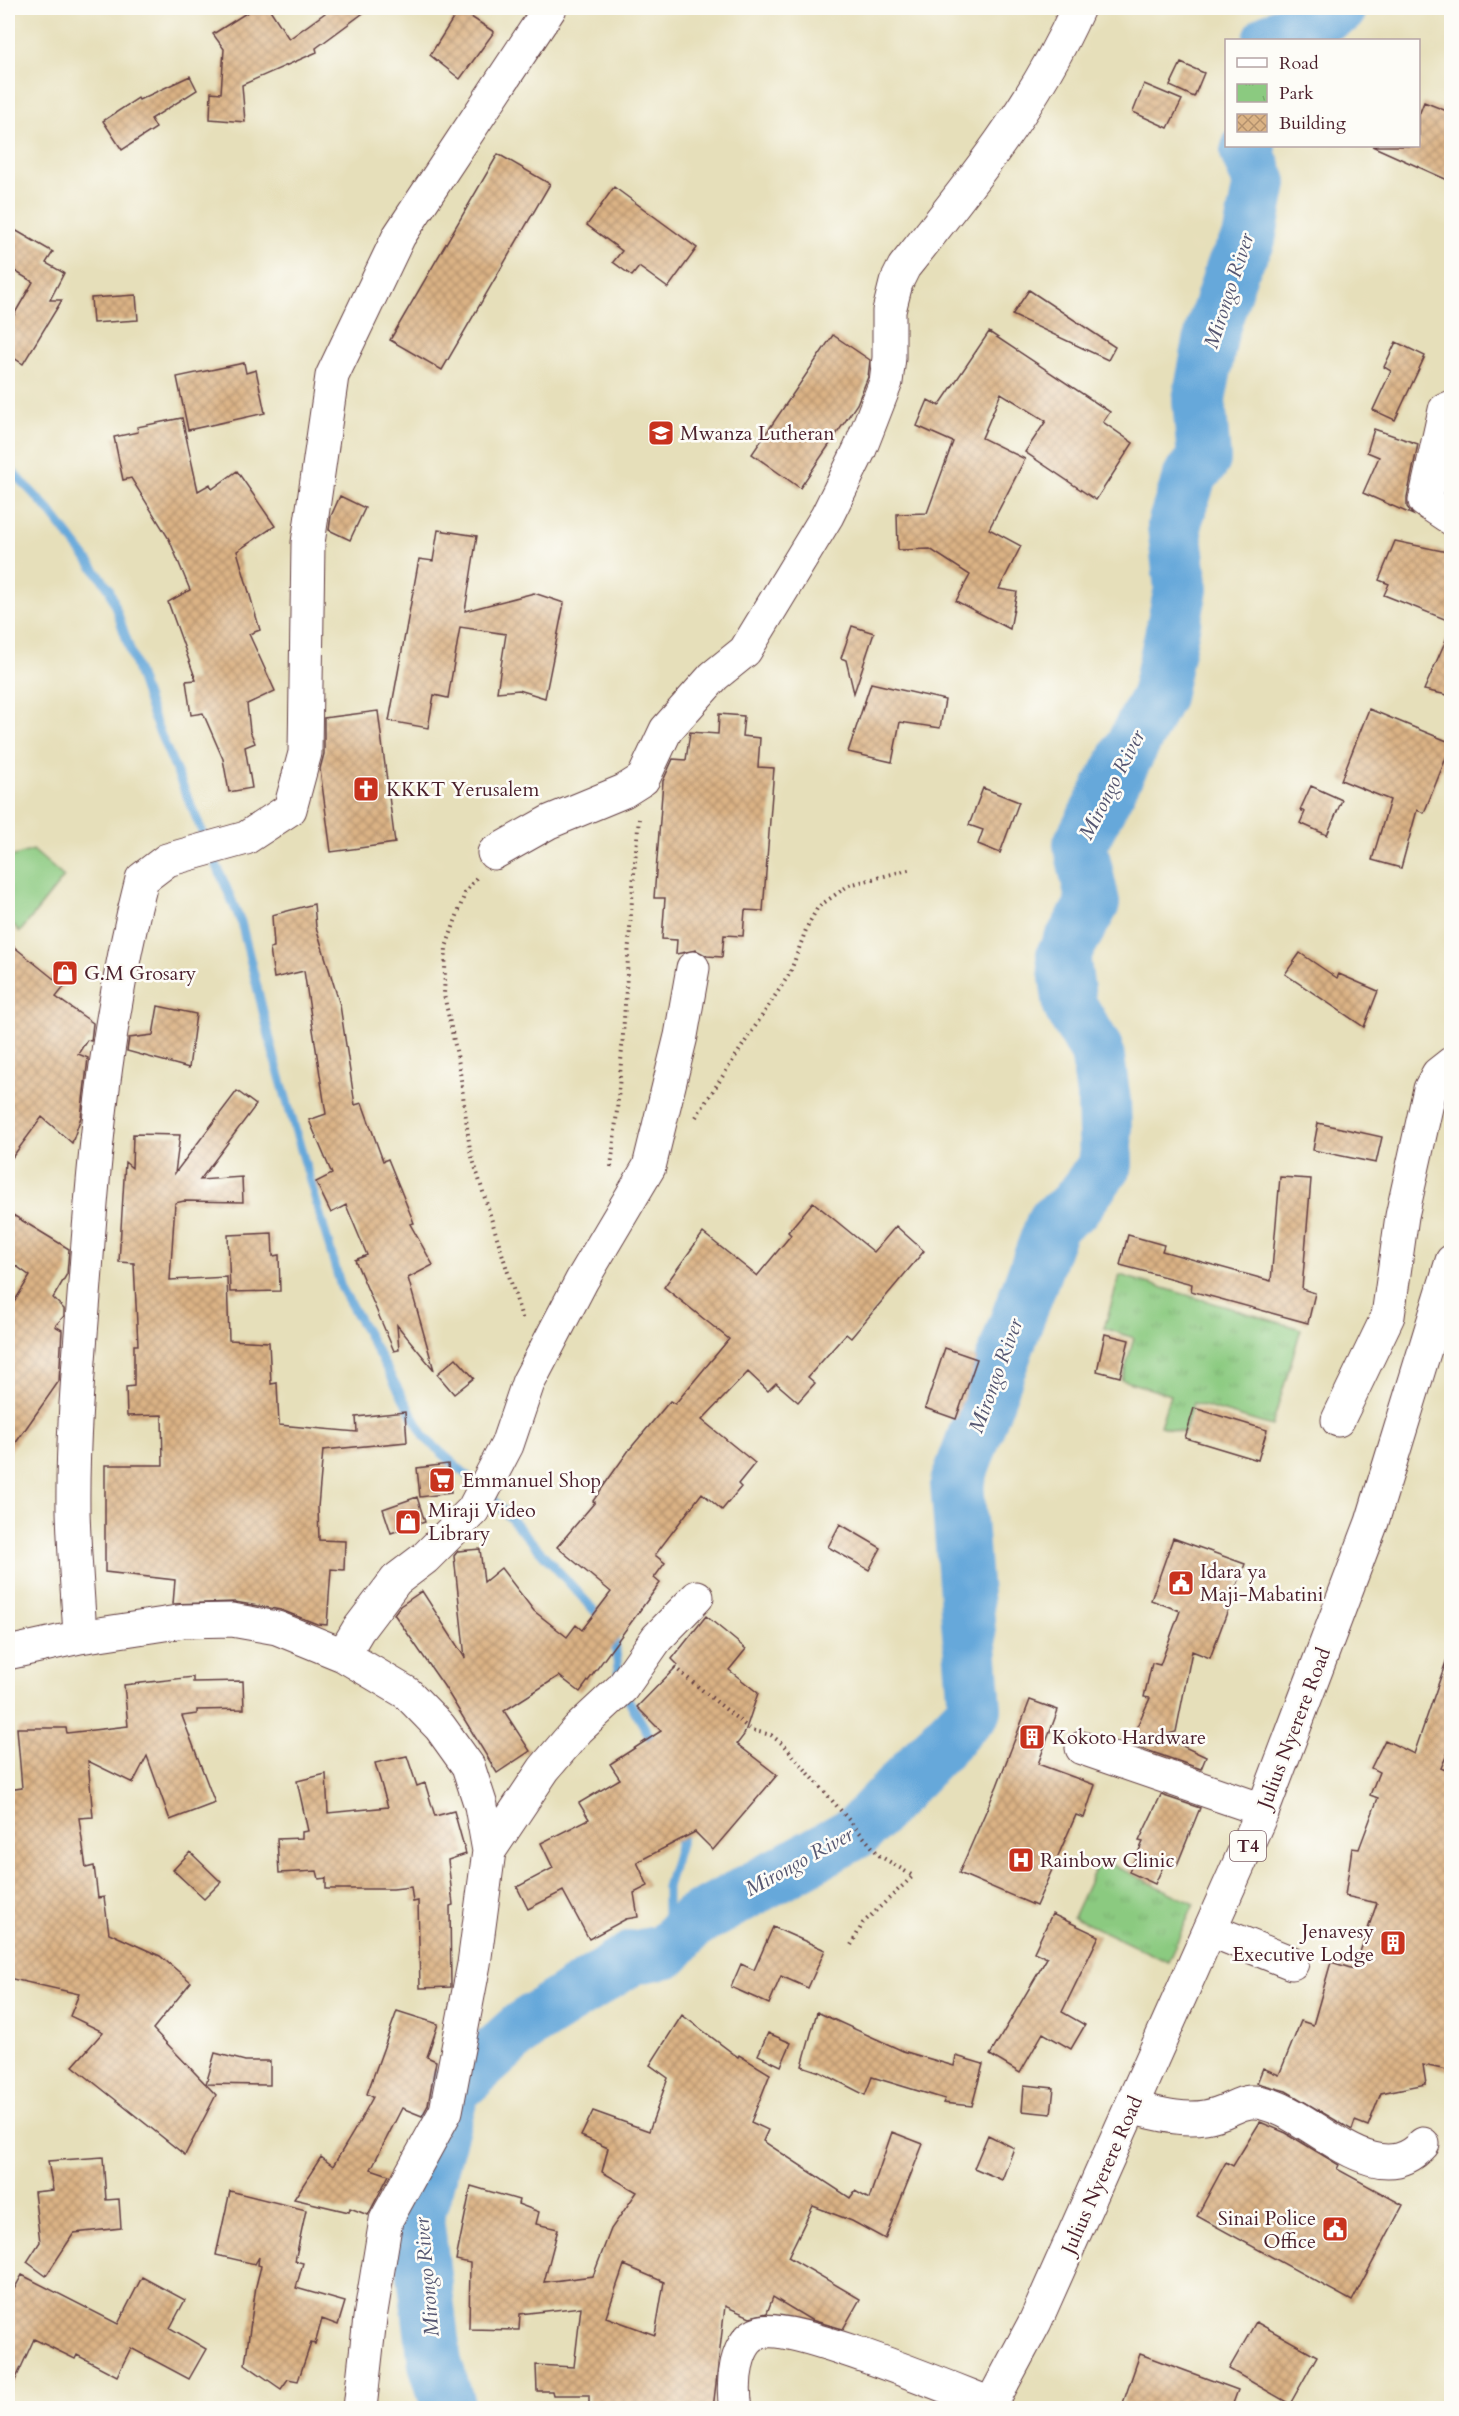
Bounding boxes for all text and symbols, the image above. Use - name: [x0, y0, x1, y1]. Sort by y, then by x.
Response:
- legend: [1225, 39, 1420, 147]
- text: Road: [1279, 51, 1319, 76]
- text: Park: [1279, 81, 1314, 106]
- text: Building: [1279, 111, 1347, 136]
- water label: Mirongo River: [1197, 228, 1262, 352]
- school or university icon: Mwanza Lutheran: [646, 418, 676, 448]
- place label: Mwanza Lutheran: [680, 420, 835, 447]
- water label: Mirongo River: [1072, 724, 1153, 845]
- church icon: KKKT Yerusalem: [351, 774, 381, 804]
- place label: KKKT Yerusalem: [386, 776, 539, 803]
- shop icon: G.M Grosary: [50, 958, 80, 988]
- place label: G.M Grosary: [84, 960, 197, 987]
- water label: Mirongo River: [962, 1314, 1031, 1437]
- supermarket icon: Emmanuel Shop: [427, 1465, 457, 1495]
- place label: Emmanuel Shop: [462, 1467, 601, 1494]
- place label: Miraji Video Library: [428, 1497, 536, 1547]
- shop icon: Miraji Video Library: [393, 1507, 423, 1537]
- place label: Idara ya Maji-Mabatini: [1200, 1558, 1324, 1608]
- public building icon: Idara ya Maji-Mabatini: [1166, 1568, 1196, 1598]
- street label: Julius Nyerere Road: [1250, 1643, 1337, 1815]
- building icon: Kokoto Hardware: [1017, 1722, 1047, 1752]
- place label: Kokoto Hardware: [1052, 1724, 1206, 1751]
- water label: Mirongo River: [740, 1820, 859, 1904]
- road number: T4: [1230, 1831, 1266, 1861]
- hospital icon: Rainbow Clinic: [1006, 1845, 1036, 1875]
- place label: Rainbow Clinic: [1040, 1847, 1175, 1874]
- place label: Jenavesy Executive Lodge: [1232, 1918, 1374, 1968]
- building icon: Jenavesy Executive Lodge: [1378, 1928, 1408, 1958]
- street label: Julius Nyerere Road: [1054, 2091, 1149, 2261]
- place label: Sinai Police Office: [1218, 2205, 1316, 2255]
- public building icon: Sinai Police Office: [1320, 2214, 1350, 2244]
- water label: Mirongo River: [407, 2215, 447, 2338]

